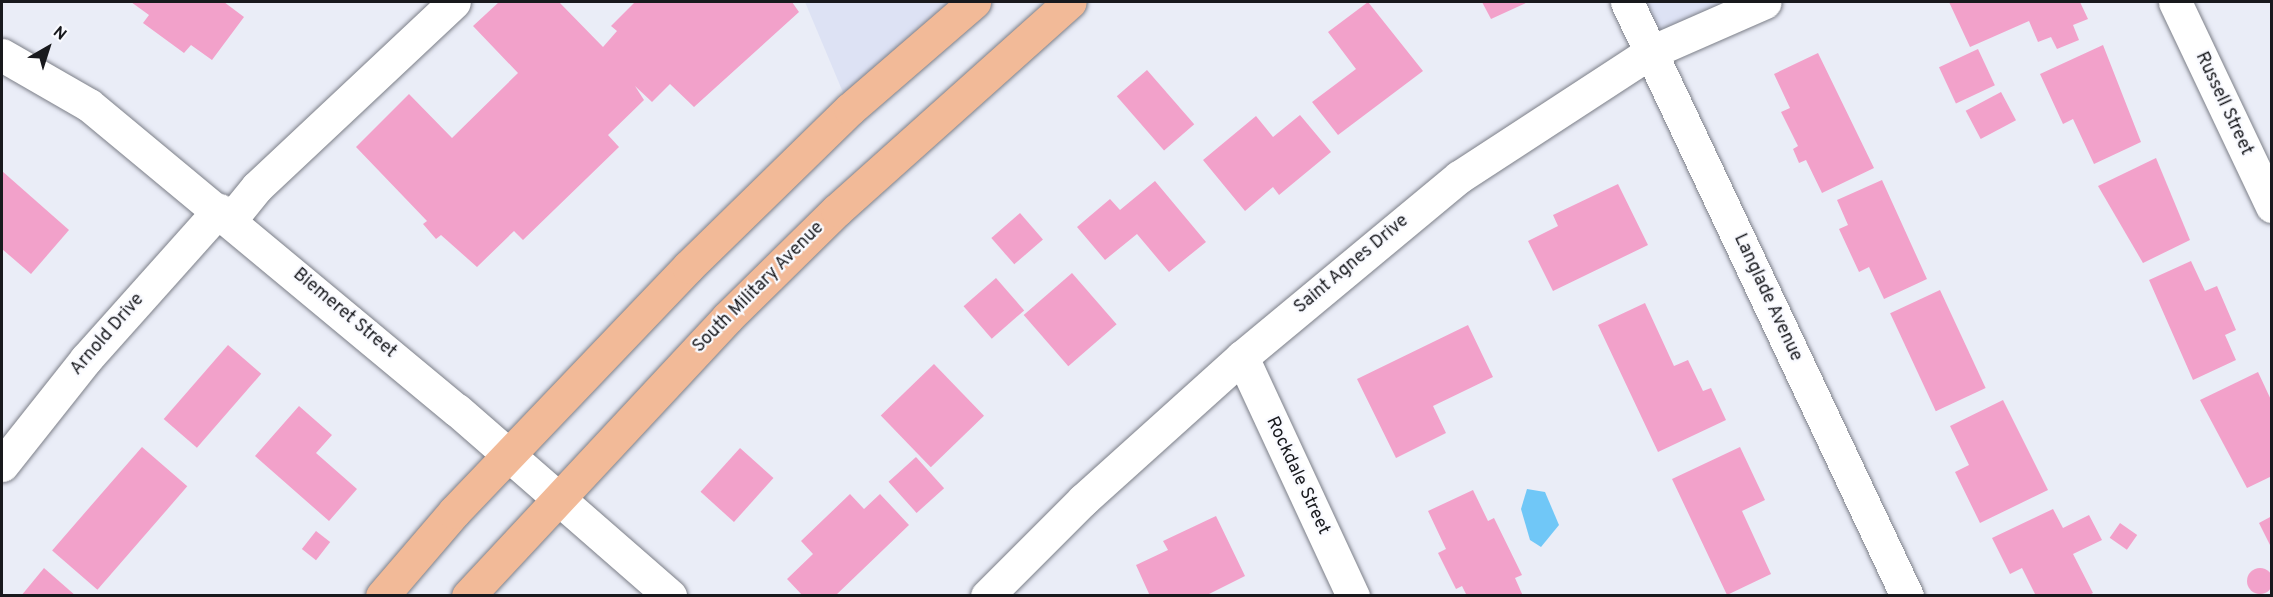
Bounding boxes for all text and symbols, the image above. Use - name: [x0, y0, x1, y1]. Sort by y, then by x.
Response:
- north arrow: [18, 18, 78, 78]
- text: N: [49, 23, 70, 45]
- street label: Russell Street: [2190, 49, 2256, 159]
- street label: Saint Agnes Drive: [1290, 211, 1414, 319]
- street label: South Military Avenue: [689, 218, 829, 358]
- street label: Langlade Avenue: [1728, 230, 1806, 366]
- street label: Biemeret Street: [288, 265, 400, 363]
- street label: Arnold Drive: [67, 290, 149, 380]
- street label: Rockdale Street: [1260, 414, 1334, 538]

